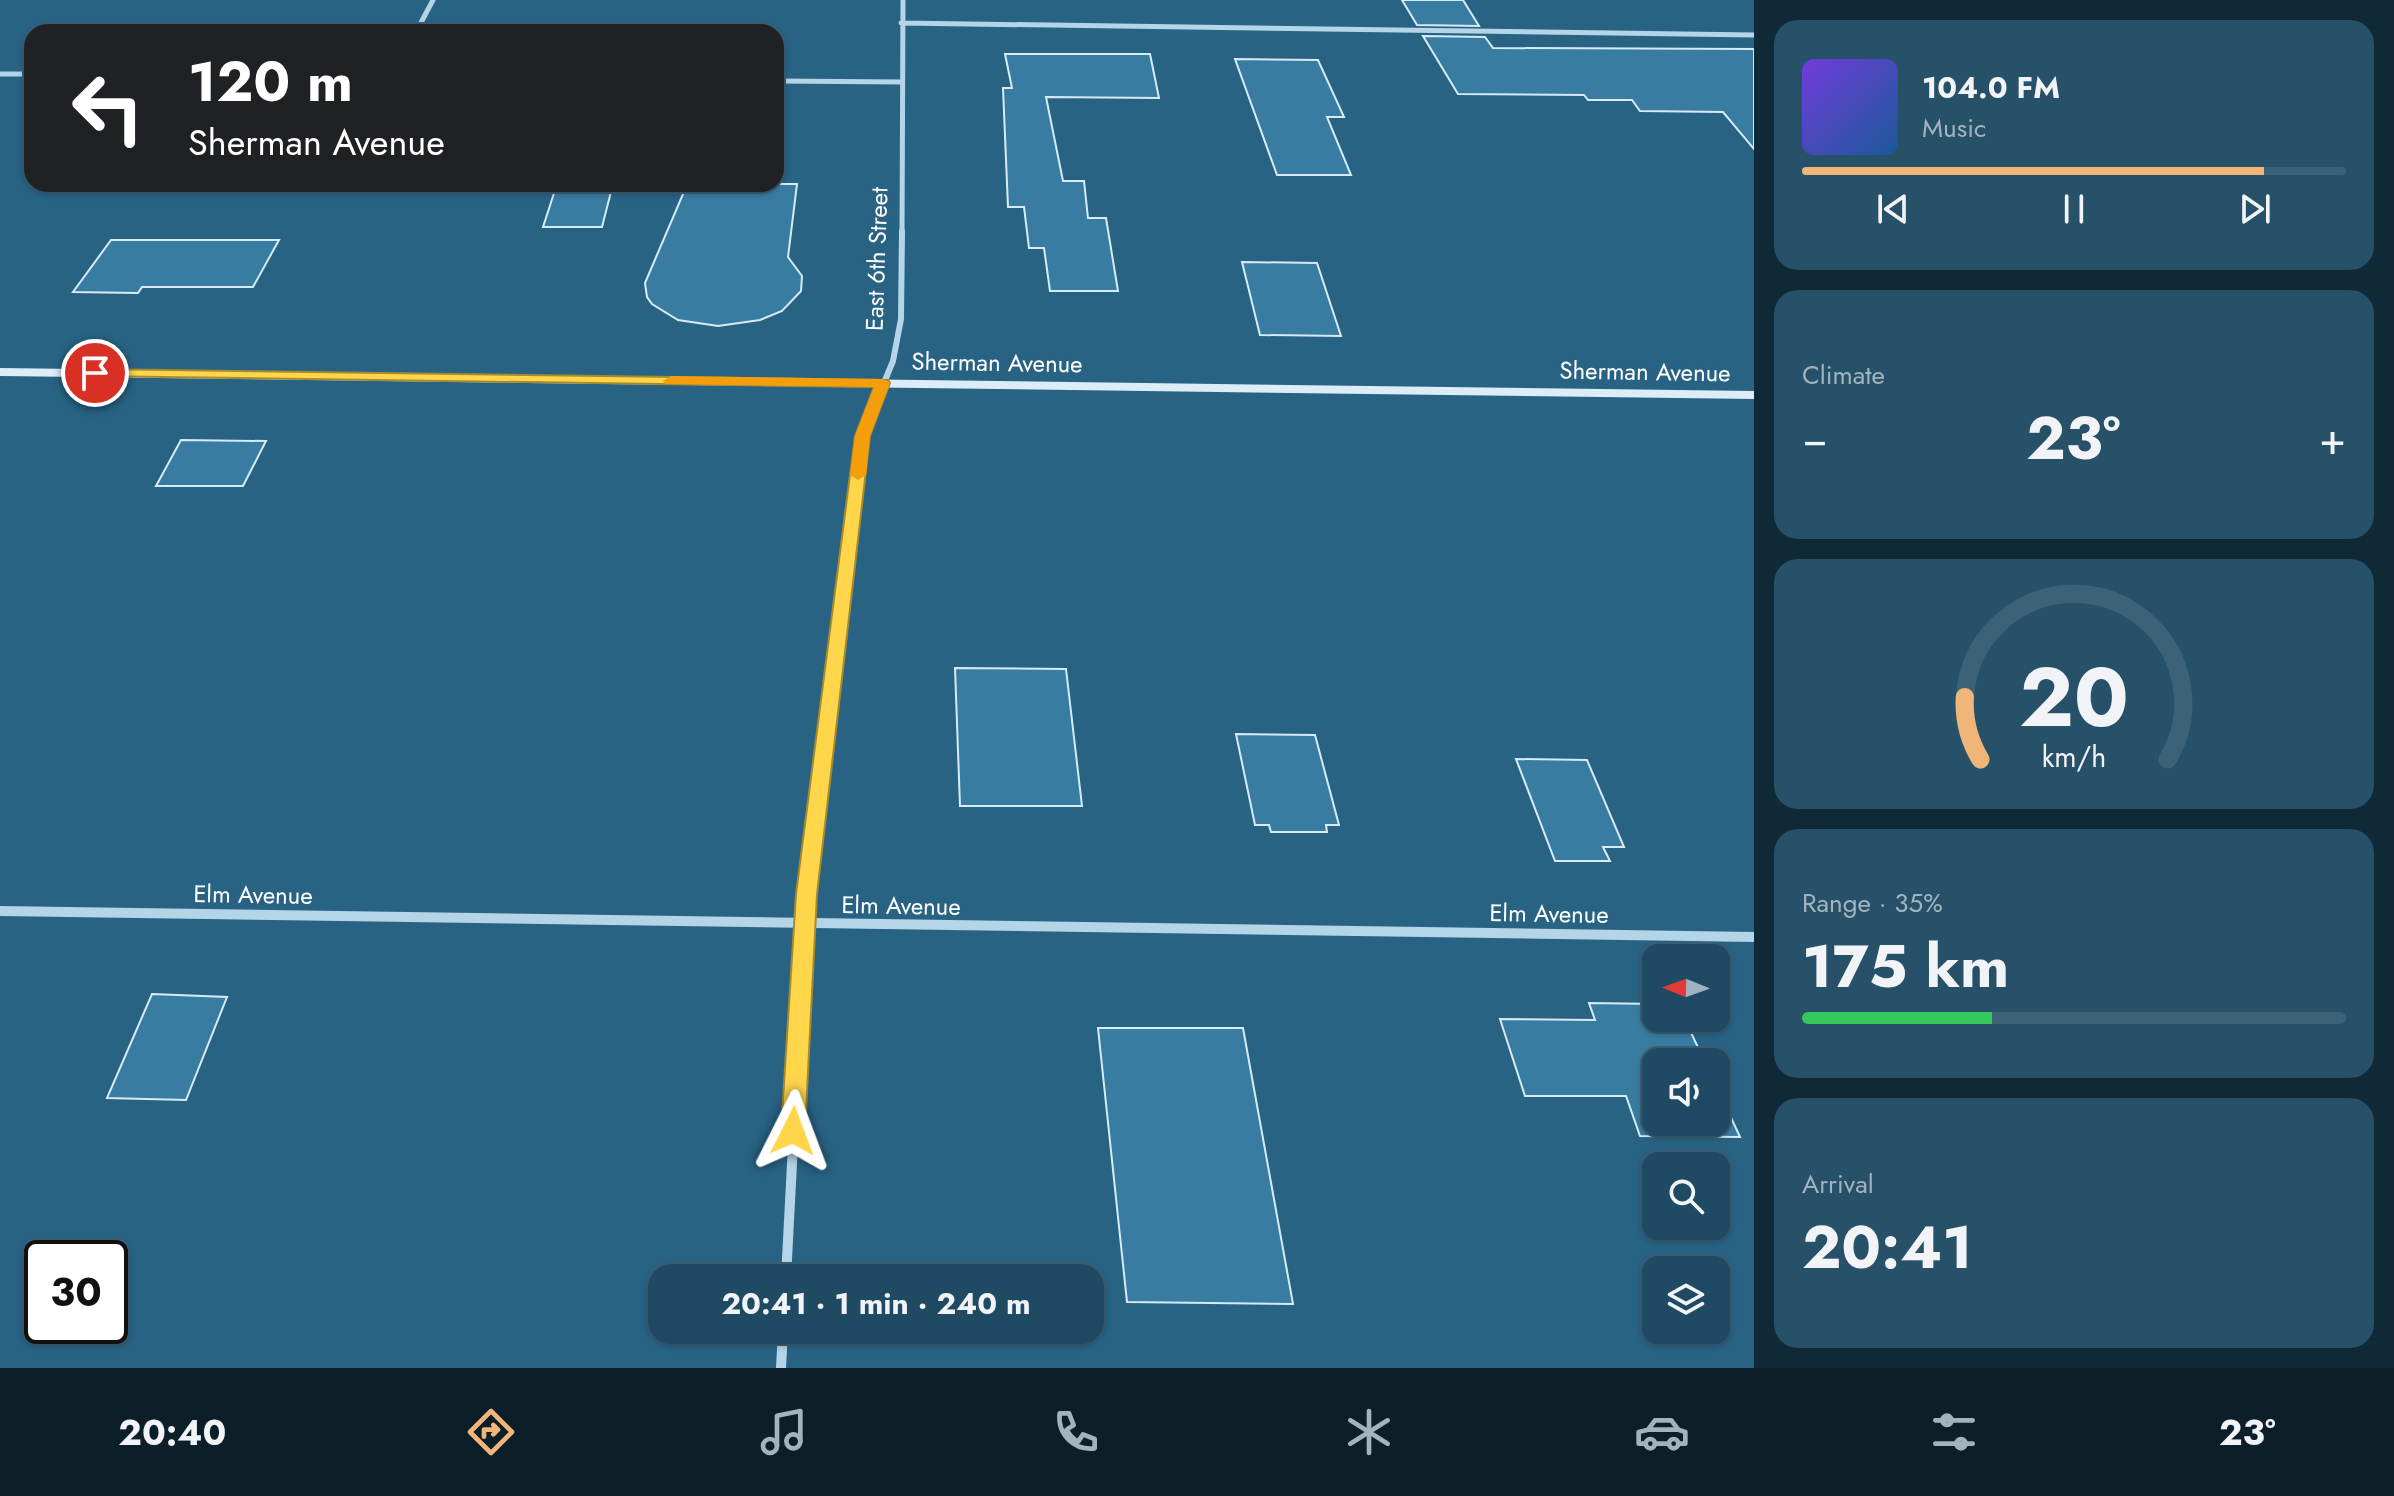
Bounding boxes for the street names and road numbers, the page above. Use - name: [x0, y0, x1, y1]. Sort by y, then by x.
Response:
- street label: East 6th Street: [856, 186, 897, 332]
- street label: Sherman Avenue: [911, 344, 1083, 381]
- street label: Sherman Avenue: [1559, 353, 1731, 390]
- street label: Elm Avenue: [193, 876, 313, 913]
- street label: Elm Avenue: [841, 887, 961, 924]
- street label: Elm Avenue: [1489, 895, 1609, 932]

